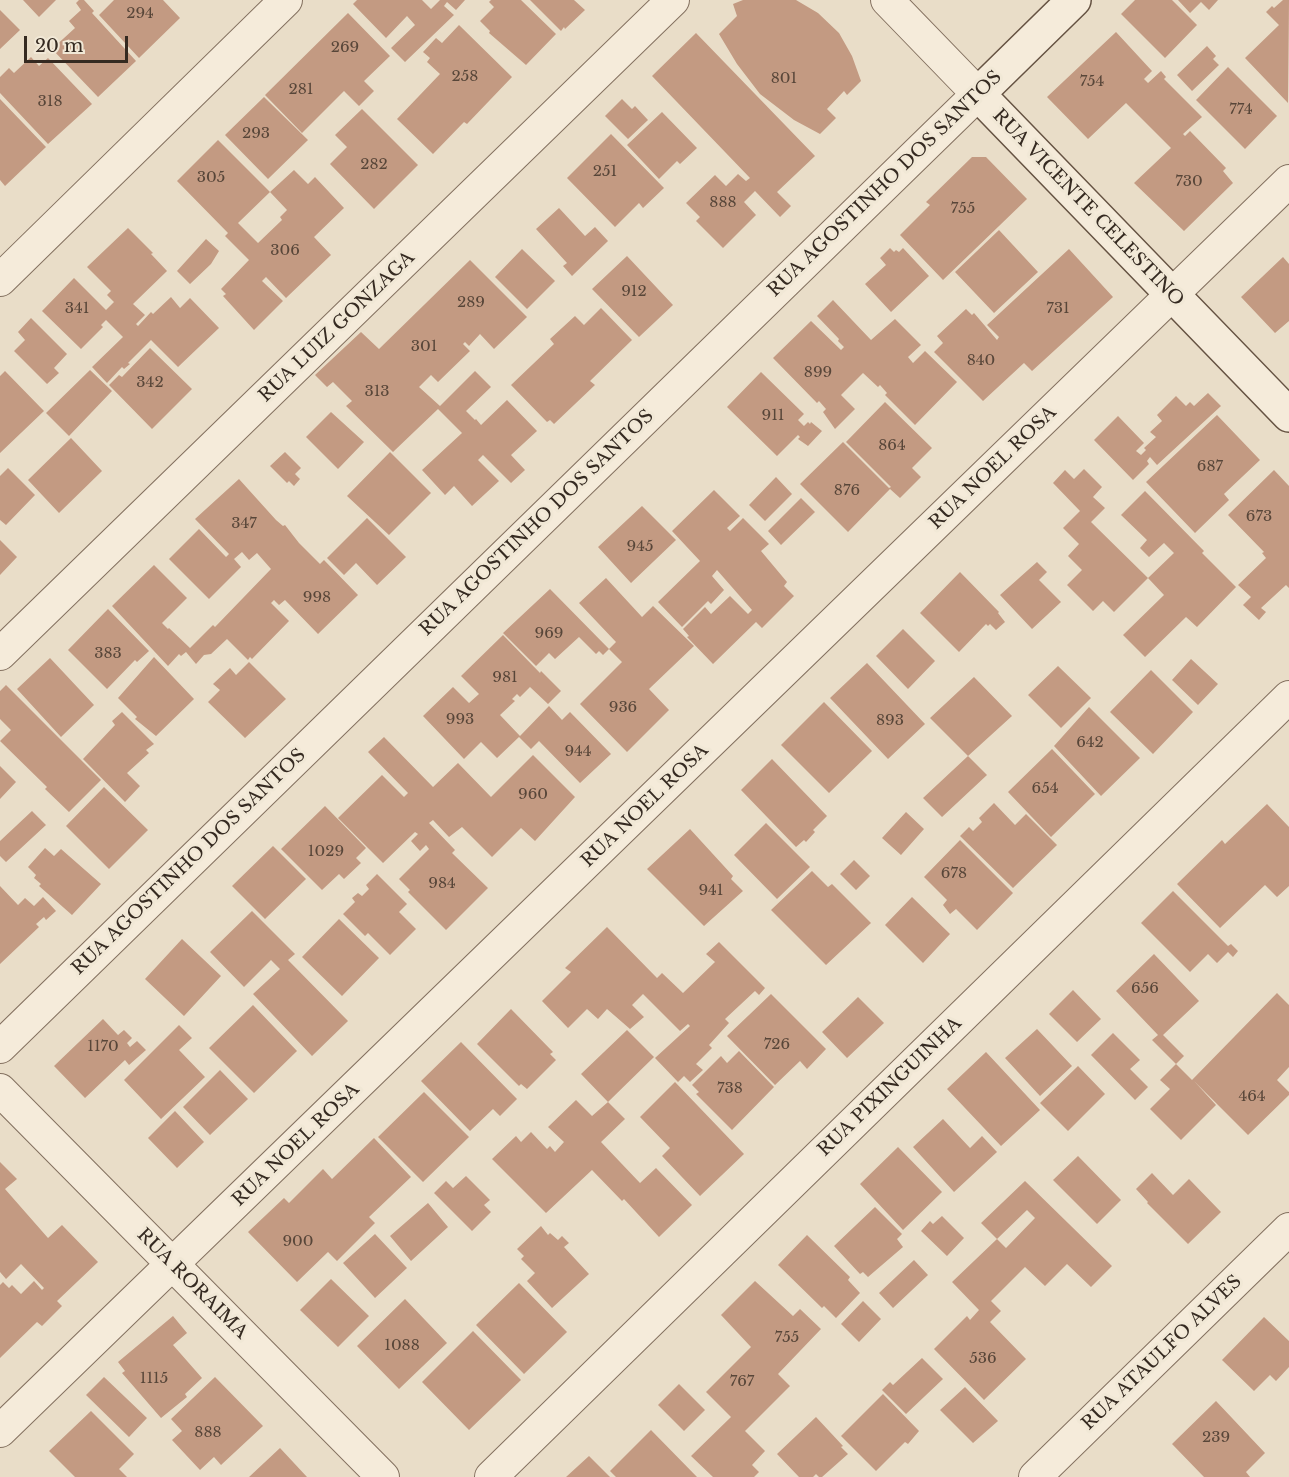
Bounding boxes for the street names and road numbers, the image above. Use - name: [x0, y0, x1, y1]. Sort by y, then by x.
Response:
- street label: RUA AGOSTINHO DOS SANTOS: [764, 66, 1006, 302]
- street label: RUA VICENTE CELESTINO: [988, 105, 1188, 311]
- street label: RUA LUIZ GONZAGA: [255, 247, 419, 407]
- street label: RUA NOEL ROSA: [925, 402, 1061, 534]
- street label: RUA AGOSTINHO DOS SANTOS: [416, 405, 658, 641]
- street label: RUA NOEL ROSA: [577, 740, 713, 872]
- street label: RUA AGOSTINHO DOS SANTOS: [68, 744, 310, 980]
- street label: RUA PIXINGUINHA: [814, 1013, 966, 1161]
- street label: RUA NOEL ROSA: [228, 1079, 364, 1211]
- street label: RUA RORAIMA: [132, 1224, 252, 1344]
- street label: RUA ATAULFO ALVES: [1078, 1271, 1246, 1435]

